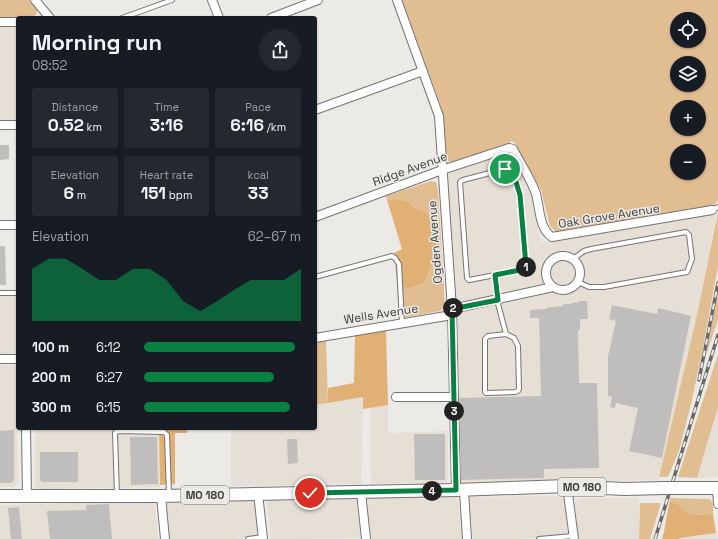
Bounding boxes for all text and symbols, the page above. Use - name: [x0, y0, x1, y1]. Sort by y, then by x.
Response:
- map controls: [670, 12, 706, 180]
- button: locate: [670, 12, 706, 48]
- text: Morning run: [32, 28, 162, 56]
- button: share: [259, 29, 301, 71]
- button: layers: [670, 56, 706, 92]
- text: 08:52: [32, 57, 67, 74]
- text: Distance: [51, 100, 98, 114]
- text: Time: [154, 100, 179, 114]
- text: Pace: [245, 100, 271, 114]
- button: +: [670, 100, 706, 136]
- text: 0.52: [48, 114, 84, 136]
- text: 3:16: [150, 114, 183, 136]
- text: 6:16: [230, 114, 264, 136]
- text: km: [84, 120, 102, 134]
- text: /km: [264, 120, 286, 134]
- button: −: [670, 144, 706, 180]
- street label: Ridge Avenue: [370, 148, 450, 190]
- pin: [488, 152, 522, 186]
- icon: arrive: [494, 158, 516, 180]
- text: Elevation: [51, 168, 99, 182]
- text: Heart rate: [140, 168, 193, 182]
- text: kcal: [248, 168, 269, 182]
- text: 6: [63, 182, 74, 204]
- text: 151: [141, 182, 166, 204]
- text: 33: [248, 182, 269, 204]
- text: m: [74, 188, 86, 202]
- text: bpm: [166, 188, 192, 202]
- street label: Ogden Avenue: [424, 200, 446, 284]
- street label: Oak Grove Avenue: [557, 200, 661, 232]
- text: Elevation: [32, 228, 89, 245]
- text: 62–67 m: [248, 228, 301, 245]
- pin: 1: [516, 257, 536, 277]
- text: 1: [524, 260, 528, 274]
- pin: 2: [443, 298, 463, 318]
- street label: Wells Avenue: [343, 300, 419, 328]
- text: 2: [450, 301, 456, 315]
- text: 100 m: [32, 339, 69, 356]
- text: 6:12: [96, 339, 121, 356]
- text: 200 m: [32, 369, 71, 386]
- text: 6:27: [96, 369, 122, 386]
- text: 300 m: [32, 399, 71, 416]
- text: 6:15: [96, 399, 120, 416]
- pin: 3: [444, 401, 464, 421]
- text: 3: [451, 404, 457, 418]
- pin: [293, 476, 327, 510]
- road number: MO 180: [558, 478, 606, 496]
- pin: 4: [422, 481, 442, 501]
- icon: check: [299, 482, 321, 504]
- text: 4: [429, 484, 436, 498]
- road number: MO 180: [181, 486, 229, 504]

